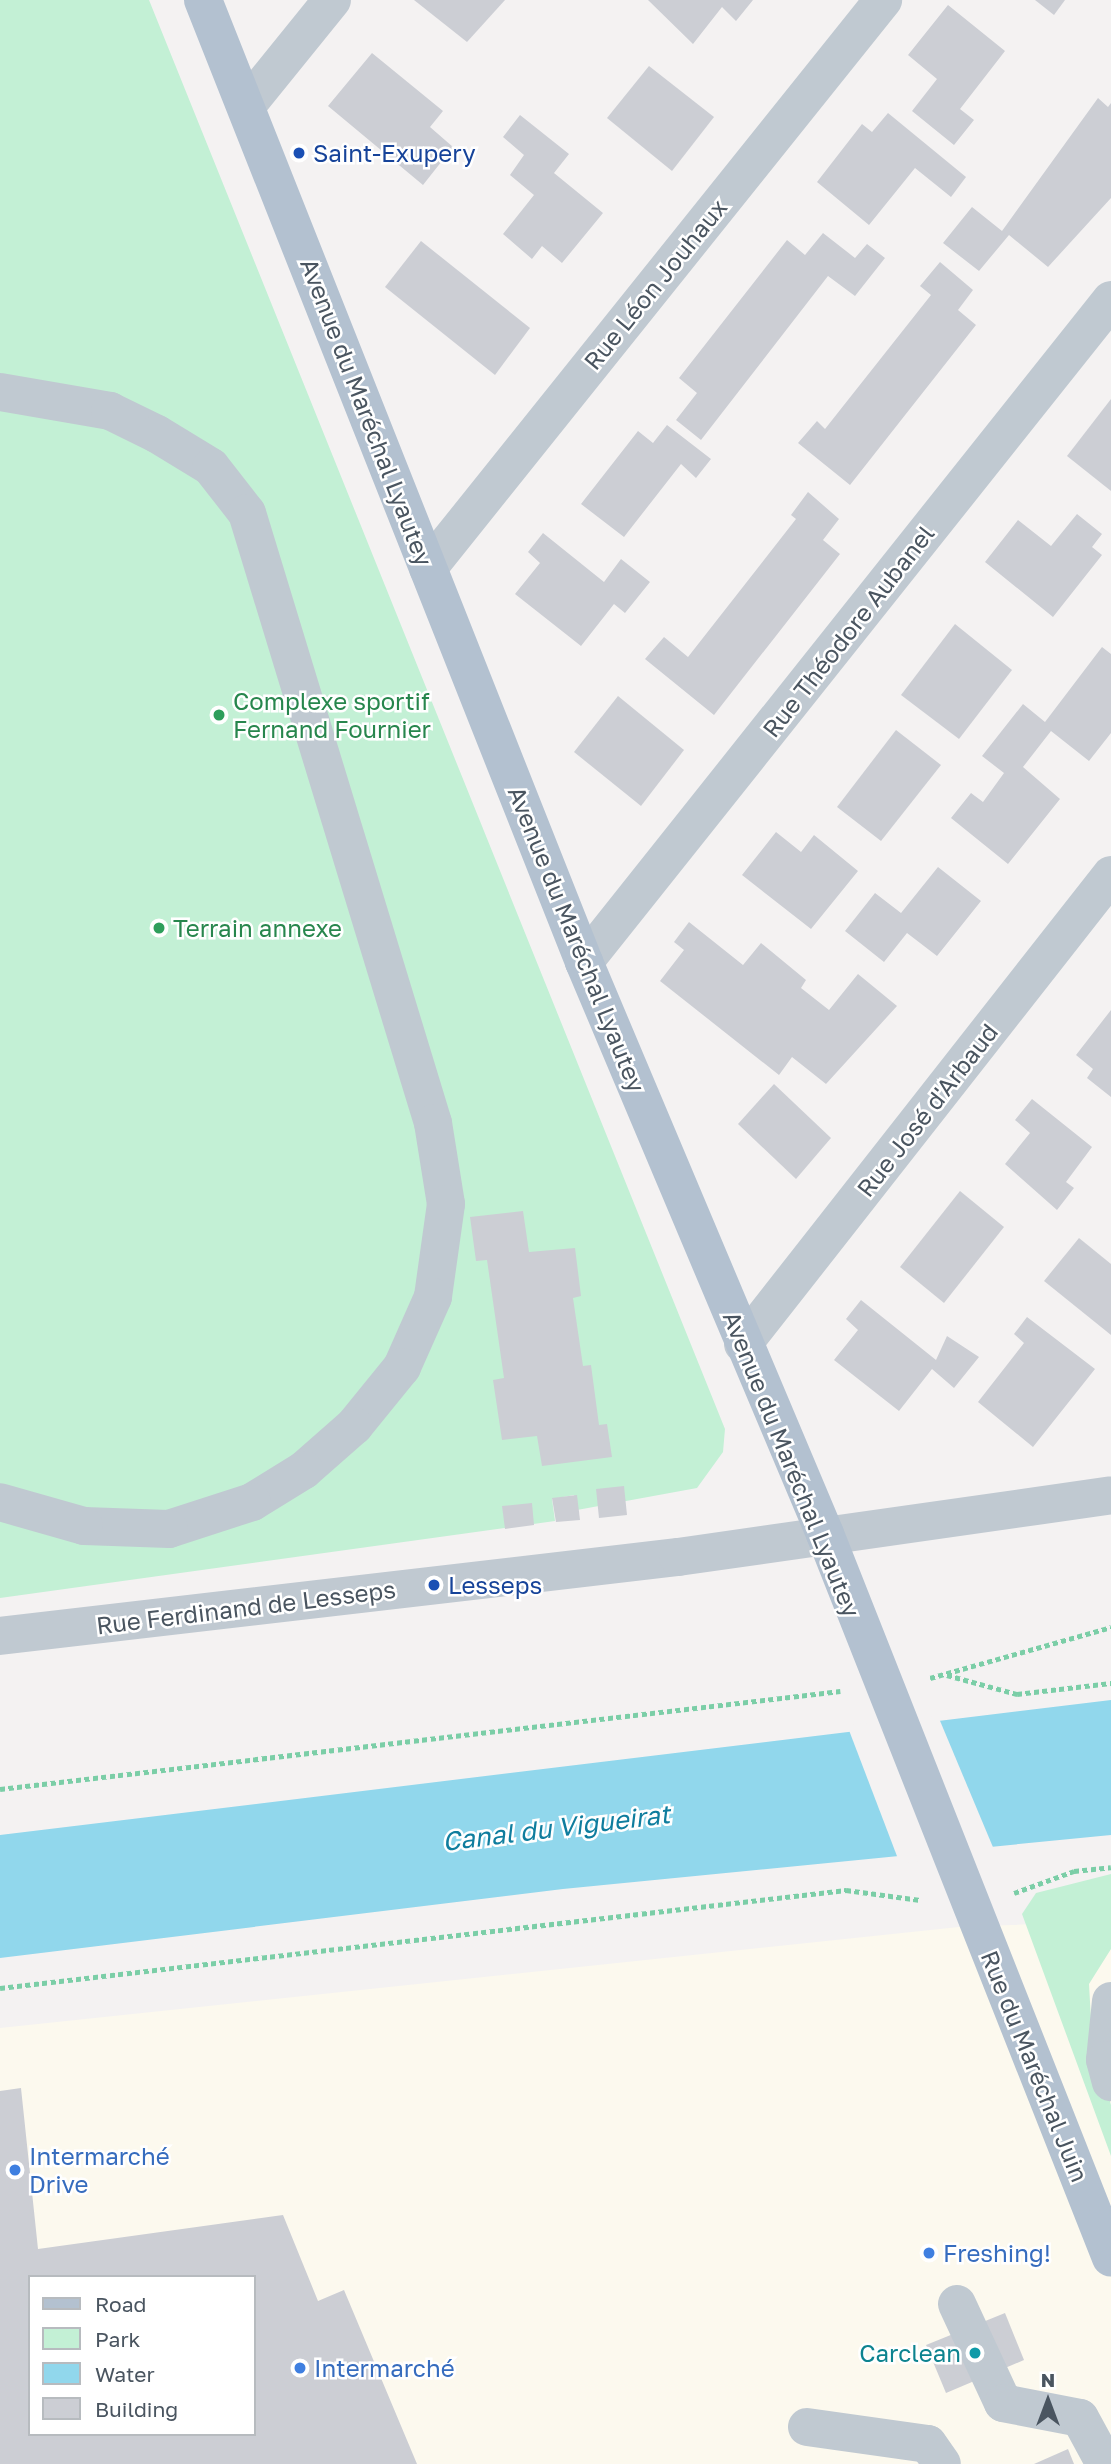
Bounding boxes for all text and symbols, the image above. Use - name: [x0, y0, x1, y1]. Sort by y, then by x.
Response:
- place label: Saint-Exupery: [313, 139, 476, 167]
- marker: Saint-Exupery: [291, 145, 307, 161]
- street label: Rue Léon Jouhaux: [577, 193, 733, 375]
- street label: Avenue du Maréchal Lyautey: [295, 254, 439, 570]
- street label: Rue Théodore Aubanel: [756, 519, 940, 743]
- place label: Complexe sportif Fernand Fournier: [233, 687, 431, 743]
- marker: Complexe sportif Fernand Fournier: [211, 707, 227, 723]
- street label: Avenue du Maréchal Lyautey: [502, 782, 652, 1096]
- place label: Terrain annexe: [173, 914, 342, 942]
- marker: Terrain annexe: [151, 920, 167, 936]
- street label: Rue José d'Arbaud: [850, 1018, 1004, 1202]
- street label: Avenue du Maréchal Lyautey: [717, 1307, 867, 1621]
- place label: Lesseps: [448, 1571, 542, 1599]
- street label: Rue Ferdinand de Lesseps: [95, 1574, 397, 1640]
- marker: Lesseps: [426, 1577, 442, 1593]
- water label: Canal du Vigueirat: [440, 1799, 672, 1857]
- street label: Rue du Maréchal Juin: [975, 1946, 1095, 2186]
- place label: Intermarché Drive: [29, 2142, 170, 2198]
- marker: Intermarché Drive: [7, 2162, 23, 2178]
- place label: Freshing!: [943, 2239, 1051, 2267]
- marker: Freshing!: [921, 2245, 937, 2261]
- legend: [28, 2275, 256, 2436]
- text: Road: [95, 2291, 146, 2317]
- text: Park: [95, 2326, 140, 2352]
- place label: Carclean: [859, 2339, 961, 2367]
- marker: Carclean: [967, 2345, 983, 2361]
- place label: Intermarché: [314, 2354, 455, 2382]
- marker: Intermarché: [292, 2360, 308, 2376]
- text: Water: [95, 2361, 155, 2387]
- north arrow: [1013, 2366, 1083, 2436]
- text: N: [1041, 2368, 1055, 2391]
- text: Building: [95, 2396, 178, 2422]

